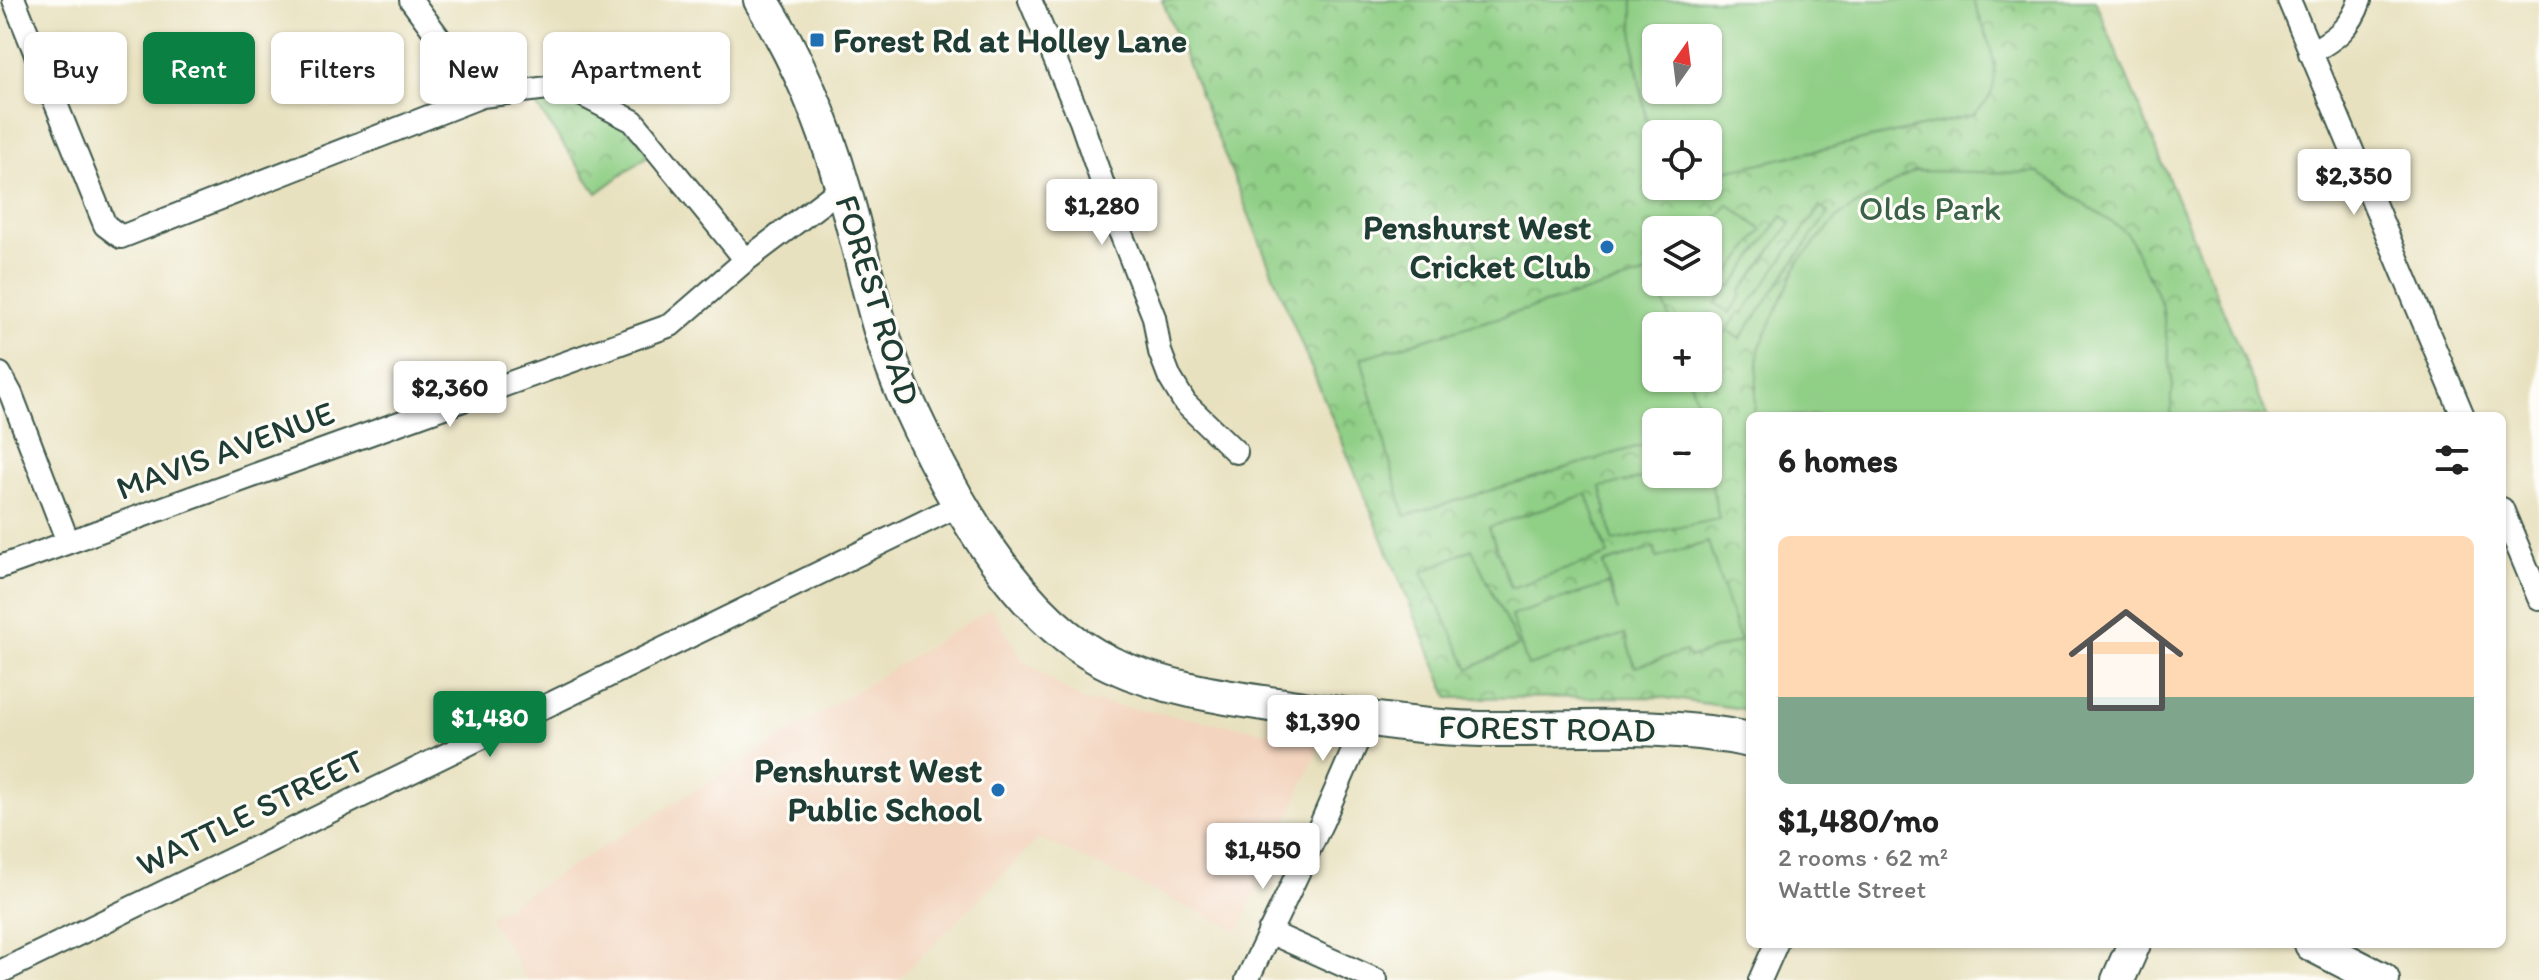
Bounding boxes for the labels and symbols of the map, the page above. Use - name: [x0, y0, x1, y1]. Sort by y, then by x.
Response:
- place label: Forest Rd at Holley Lane: [833, 20, 1187, 61]
- north arrow: [1642, 24, 1722, 104]
- marker: Forest Rd at Holley Lane: [808, 31, 826, 49]
- pin: $2,350: [2289, 149, 2419, 217]
- pin: $1,280: [1037, 179, 1167, 247]
- park label: Olds Park: [1859, 188, 2001, 229]
- street label: FOREST ROAD: [826, 190, 929, 410]
- place label: Penshurst West Cricket Club: [1363, 207, 1591, 287]
- marker: Penshurst West Cricket Club: [1598, 238, 1616, 256]
- pin: $2,360: [385, 361, 515, 429]
- street label: MAVIS AVENUE: [111, 392, 340, 509]
- pin: $1,480: [425, 691, 555, 759]
- pin: $1,390: [1258, 695, 1388, 763]
- street label: FOREST ROAD: [1438, 706, 1656, 751]
- street label: WATTLE STREET: [130, 740, 371, 885]
- place label: Penshurst West Public School: [754, 750, 982, 830]
- marker: Penshurst West Public School: [989, 781, 1007, 799]
- pin: $1,450: [1198, 823, 1328, 891]

